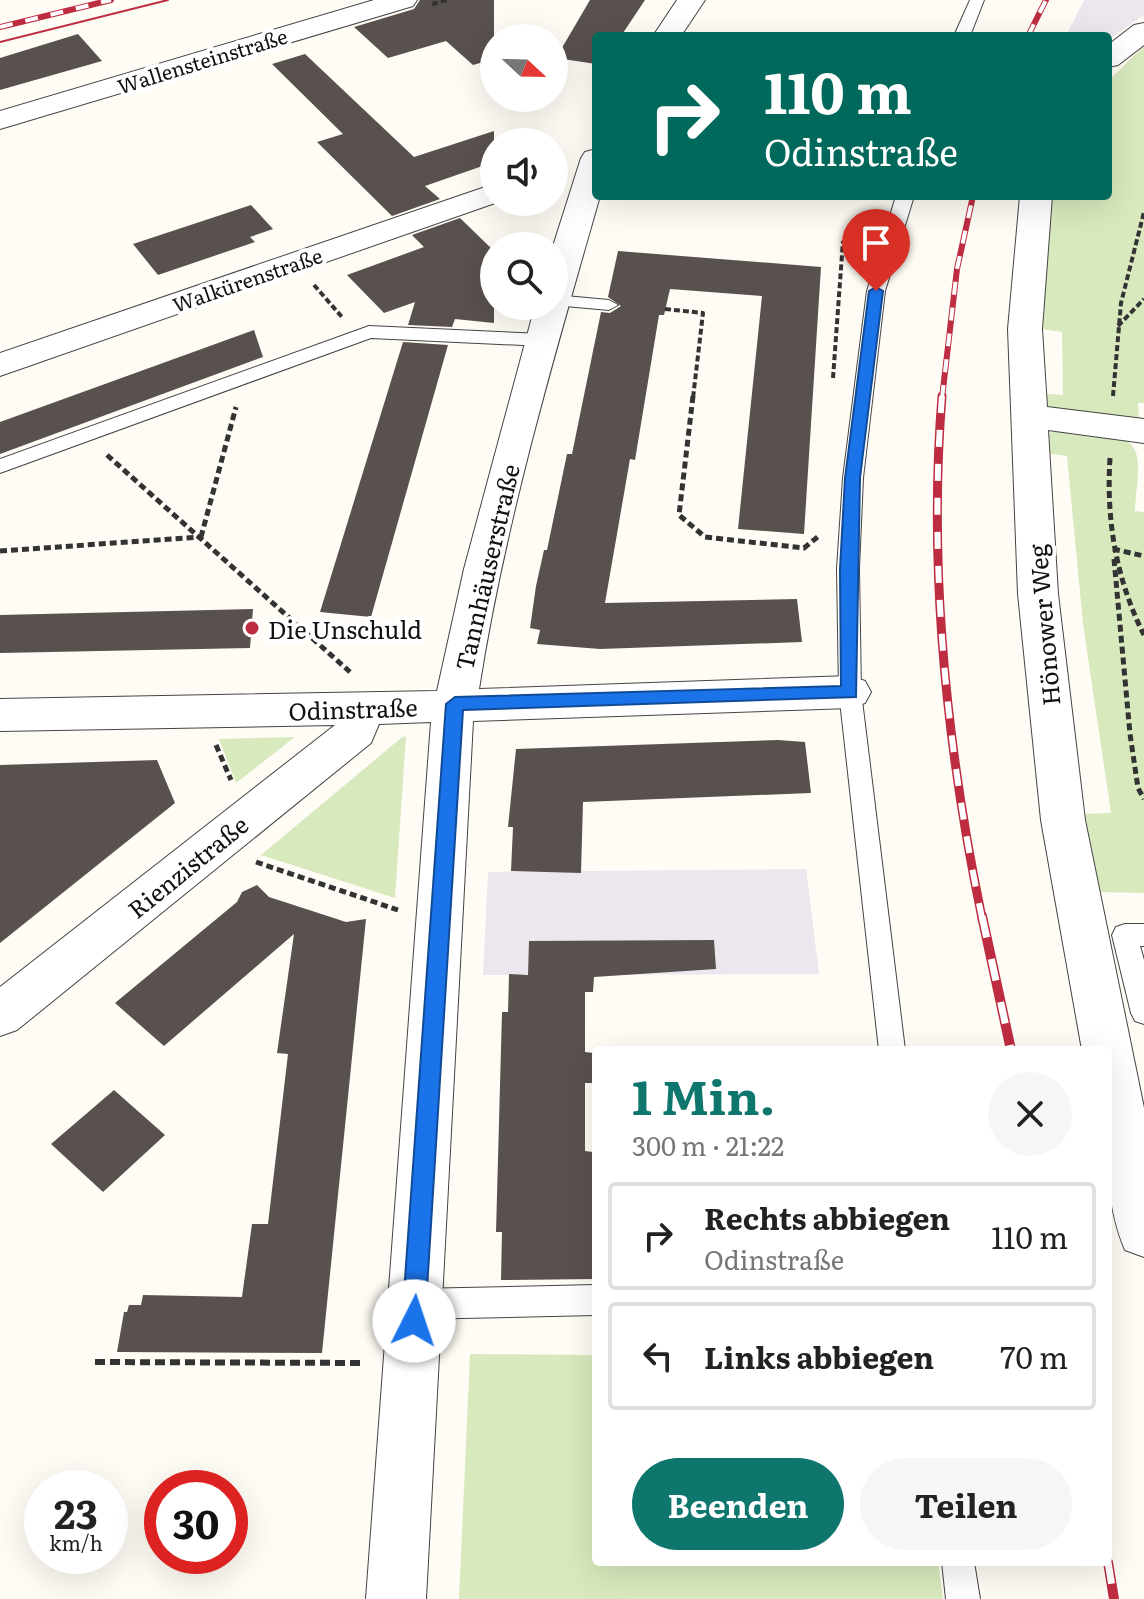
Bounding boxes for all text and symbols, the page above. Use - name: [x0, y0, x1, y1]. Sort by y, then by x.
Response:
- street label: Wallensteinstraße: [113, 20, 291, 100]
- north arrow: [480, 24, 568, 112]
- map controls: [480, 24, 568, 320]
- text: 110 m: [764, 48, 912, 131]
- icon: right: [632, 64, 736, 168]
- text: Odinstraße: [764, 124, 958, 177]
- button: sound: [480, 128, 568, 216]
- pin: [842, 209, 910, 291]
- icon: arrive: [854, 221, 898, 265]
- button: search: [480, 232, 568, 320]
- street label: Walkürenstraße: [168, 239, 326, 319]
- street label: Tannhäuserstraße: [445, 460, 527, 674]
- street label: Hönower Weg: [1018, 542, 1067, 707]
- place label: Die Unschuld: [268, 611, 422, 646]
- marker: Die Unschuld: [243, 619, 261, 637]
- street label: Odinstraße: [288, 688, 418, 728]
- street label: Rienzistraße: [119, 806, 255, 926]
- text: 1 Min.: [632, 1059, 775, 1130]
- button: close: [988, 1072, 1072, 1156]
- text: 300 m · 21:22: [632, 1125, 784, 1164]
- text: Rechts abbiegen: [704, 1195, 950, 1239]
- icon: right: [636, 1214, 680, 1258]
- text: 110 m: [991, 1214, 1068, 1258]
- text: Odinstraße: [704, 1239, 844, 1278]
- position arrow: [372, 1279, 456, 1363]
- icon: left: [636, 1334, 680, 1378]
- text: Links abbiegen: [704, 1334, 934, 1378]
- text: 70 m: [1000, 1334, 1068, 1378]
- button: Beenden: [632, 1458, 844, 1550]
- button: Teilen: [860, 1458, 1072, 1550]
- speed limit sign: 30: [144, 1470, 248, 1574]
- text: 23: [54, 1482, 98, 1541]
- text: km/h: [49, 1527, 103, 1557]

